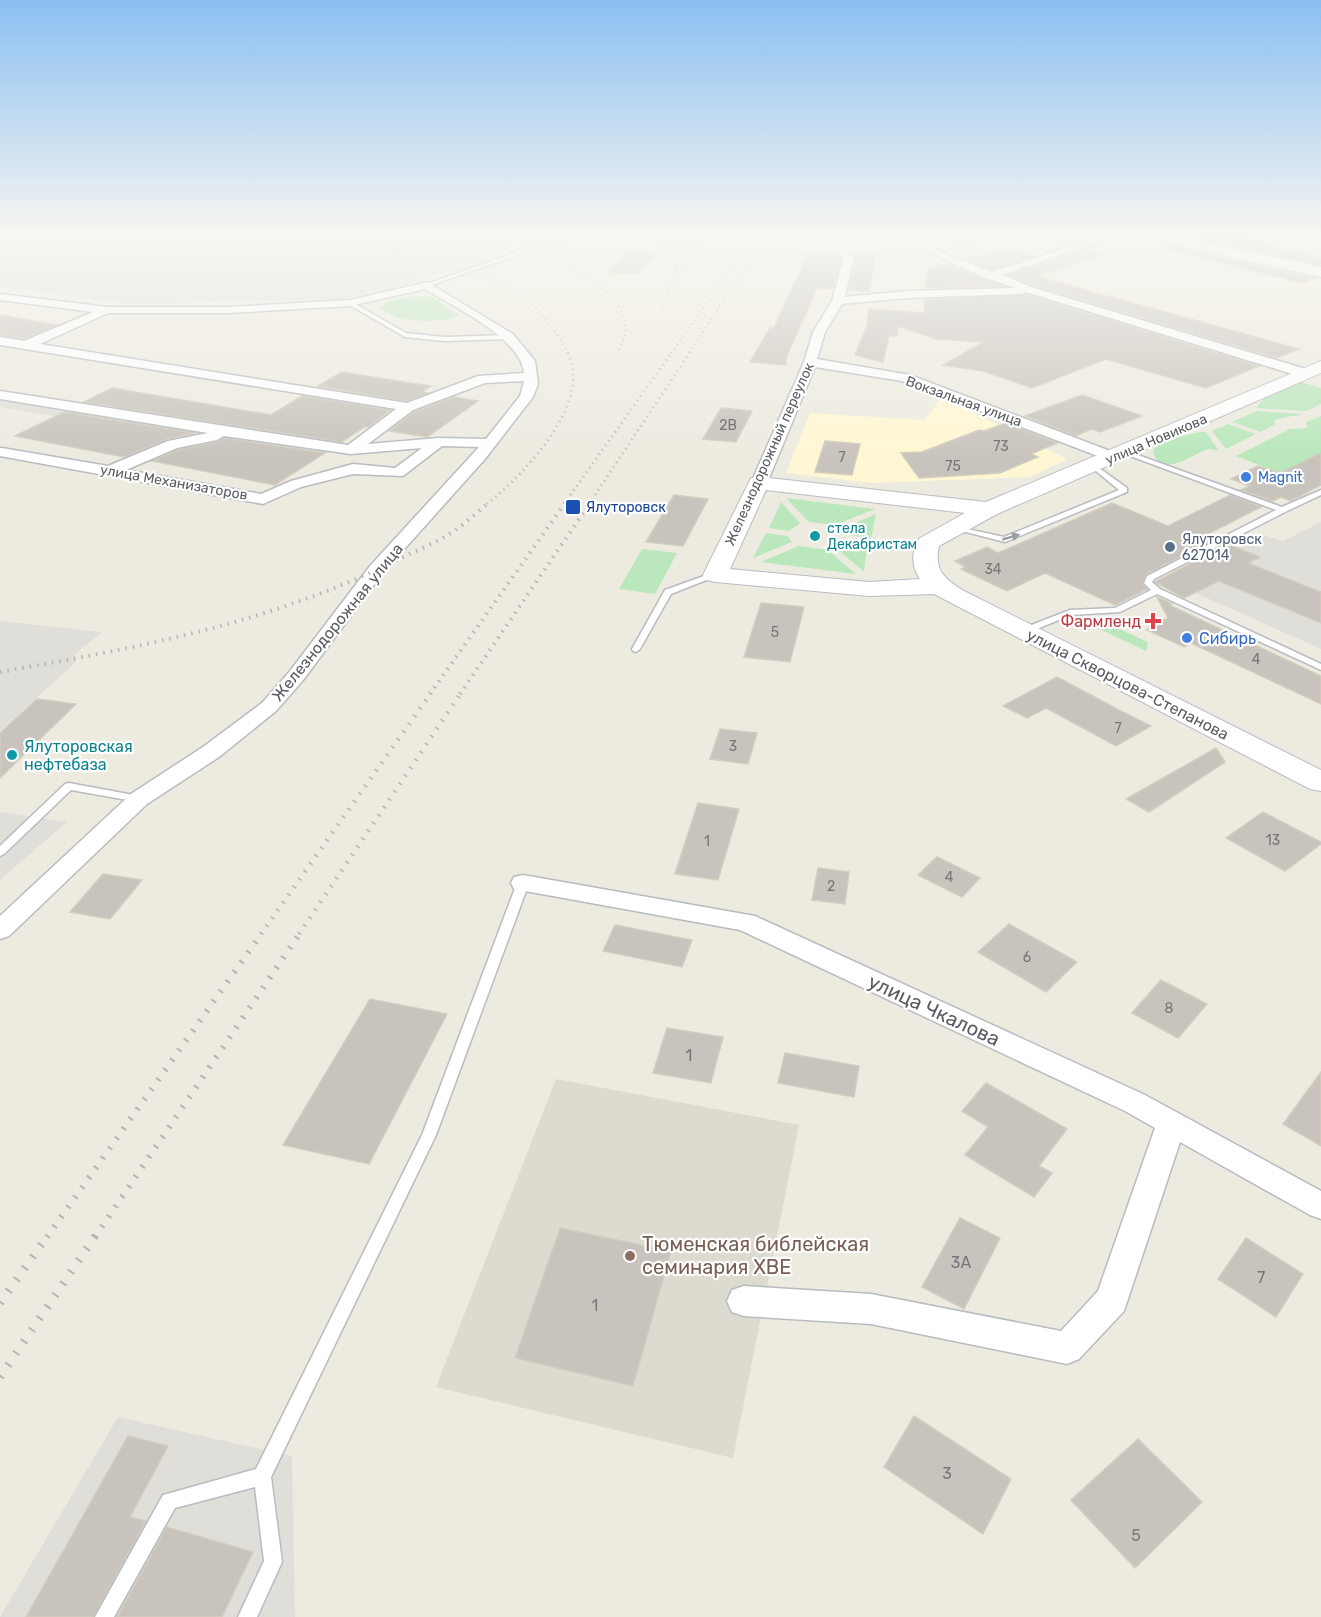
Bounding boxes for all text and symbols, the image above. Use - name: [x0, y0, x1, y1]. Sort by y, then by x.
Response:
- street label: Железнодорожный переулок: [721, 360, 818, 548]
- street label: Вокзальная улица: [903, 373, 1024, 430]
- street label: улица Новикова: [1103, 410, 1210, 469]
- house number: 2В: [719, 417, 737, 434]
- house number: 73: [993, 438, 1009, 455]
- house number: 7: [838, 449, 846, 466]
- house number: 75: [945, 458, 961, 475]
- street label: улица Механизаторов: [99, 461, 249, 504]
- place label: Magnit: [1258, 469, 1303, 486]
- marker: Magnit: [1239, 470, 1253, 484]
- marker: Ялуторовск: [564, 498, 582, 516]
- place label: Ялуторовск: [586, 499, 666, 516]
- place label: стела Декабристам: [827, 520, 917, 553]
- marker: стела Декабристам: [808, 529, 822, 543]
- one-way arrow: [1001, 531, 1020, 541]
- place label: Ялуторовск 627014: [1182, 531, 1262, 564]
- street label: Железнодорожная улица: [268, 540, 407, 705]
- marker: Ялуторовск 627014: [1163, 540, 1177, 554]
- house number: 34: [984, 561, 1002, 578]
- place label: Фармленд: [1060, 612, 1141, 631]
- marker: Фармленд: [1146, 614, 1160, 628]
- house number: 5: [771, 624, 779, 641]
- street label: улица Скворцова-Степанова: [1024, 625, 1232, 744]
- place label: Сибирь: [1199, 629, 1256, 648]
- marker: Сибирь: [1180, 631, 1194, 645]
- house number: 4: [1252, 651, 1261, 668]
- house number: 7: [1114, 720, 1122, 737]
- place label: Ялуторовская нефтебаза: [24, 737, 133, 774]
- house number: 3: [729, 738, 737, 755]
- marker: Ялуторовская нефтебаза: [5, 748, 19, 762]
- house number: 13: [1266, 832, 1280, 849]
- house number: 1: [704, 833, 710, 850]
- house number: 4: [945, 869, 954, 886]
- house number: 2: [827, 878, 835, 895]
- house number: 6: [1023, 949, 1031, 966]
- street label: улица Чкалова: [864, 969, 1004, 1051]
- house number: 8: [1165, 1000, 1174, 1017]
- house number: 1: [686, 1046, 692, 1065]
- place label: Тюменская библейская семинария ХВЕ: [642, 1232, 869, 1279]
- marker: Тюменская библейская семинария ХВЕ: [623, 1249, 637, 1263]
- house number: 3А: [951, 1253, 971, 1272]
- house number: 7: [1257, 1268, 1265, 1287]
- house number: 1: [592, 1296, 598, 1315]
- house number: 3: [942, 1464, 952, 1483]
- house number: 5: [1131, 1526, 1141, 1545]

